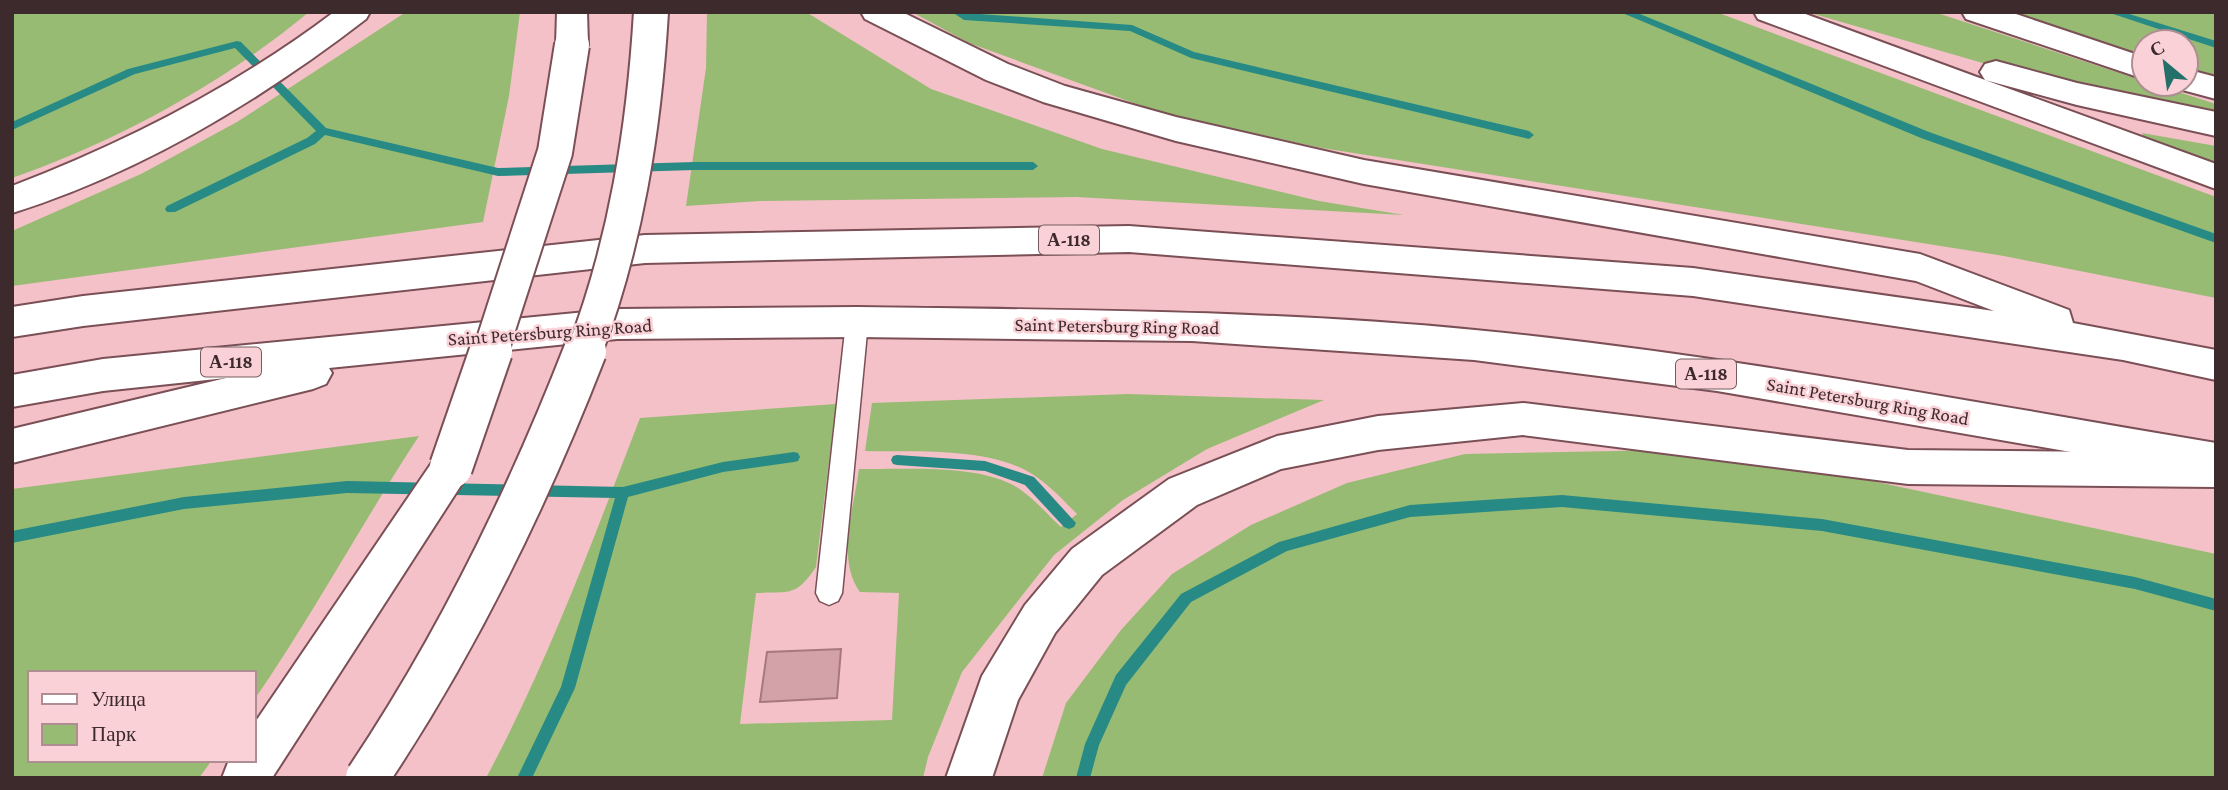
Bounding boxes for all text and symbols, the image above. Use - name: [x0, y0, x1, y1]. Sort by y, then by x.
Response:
- north arrow: [2130, 28, 2200, 98]
- text: С: [2146, 36, 2168, 61]
- road number: А-118: [1039, 226, 1099, 254]
- street label: Saint Petersburg Ring Road: [447, 314, 653, 350]
- street label: Saint Petersburg Ring Road: [1014, 314, 1220, 338]
- road number: А-118: [201, 348, 261, 376]
- road number: А-118: [1676, 360, 1736, 388]
- street label: Saint Petersburg Ring Road: [1765, 373, 1971, 429]
- legend: [28, 671, 256, 762]
- text: Улица: [91, 687, 146, 711]
- text: Парк: [91, 722, 137, 746]

